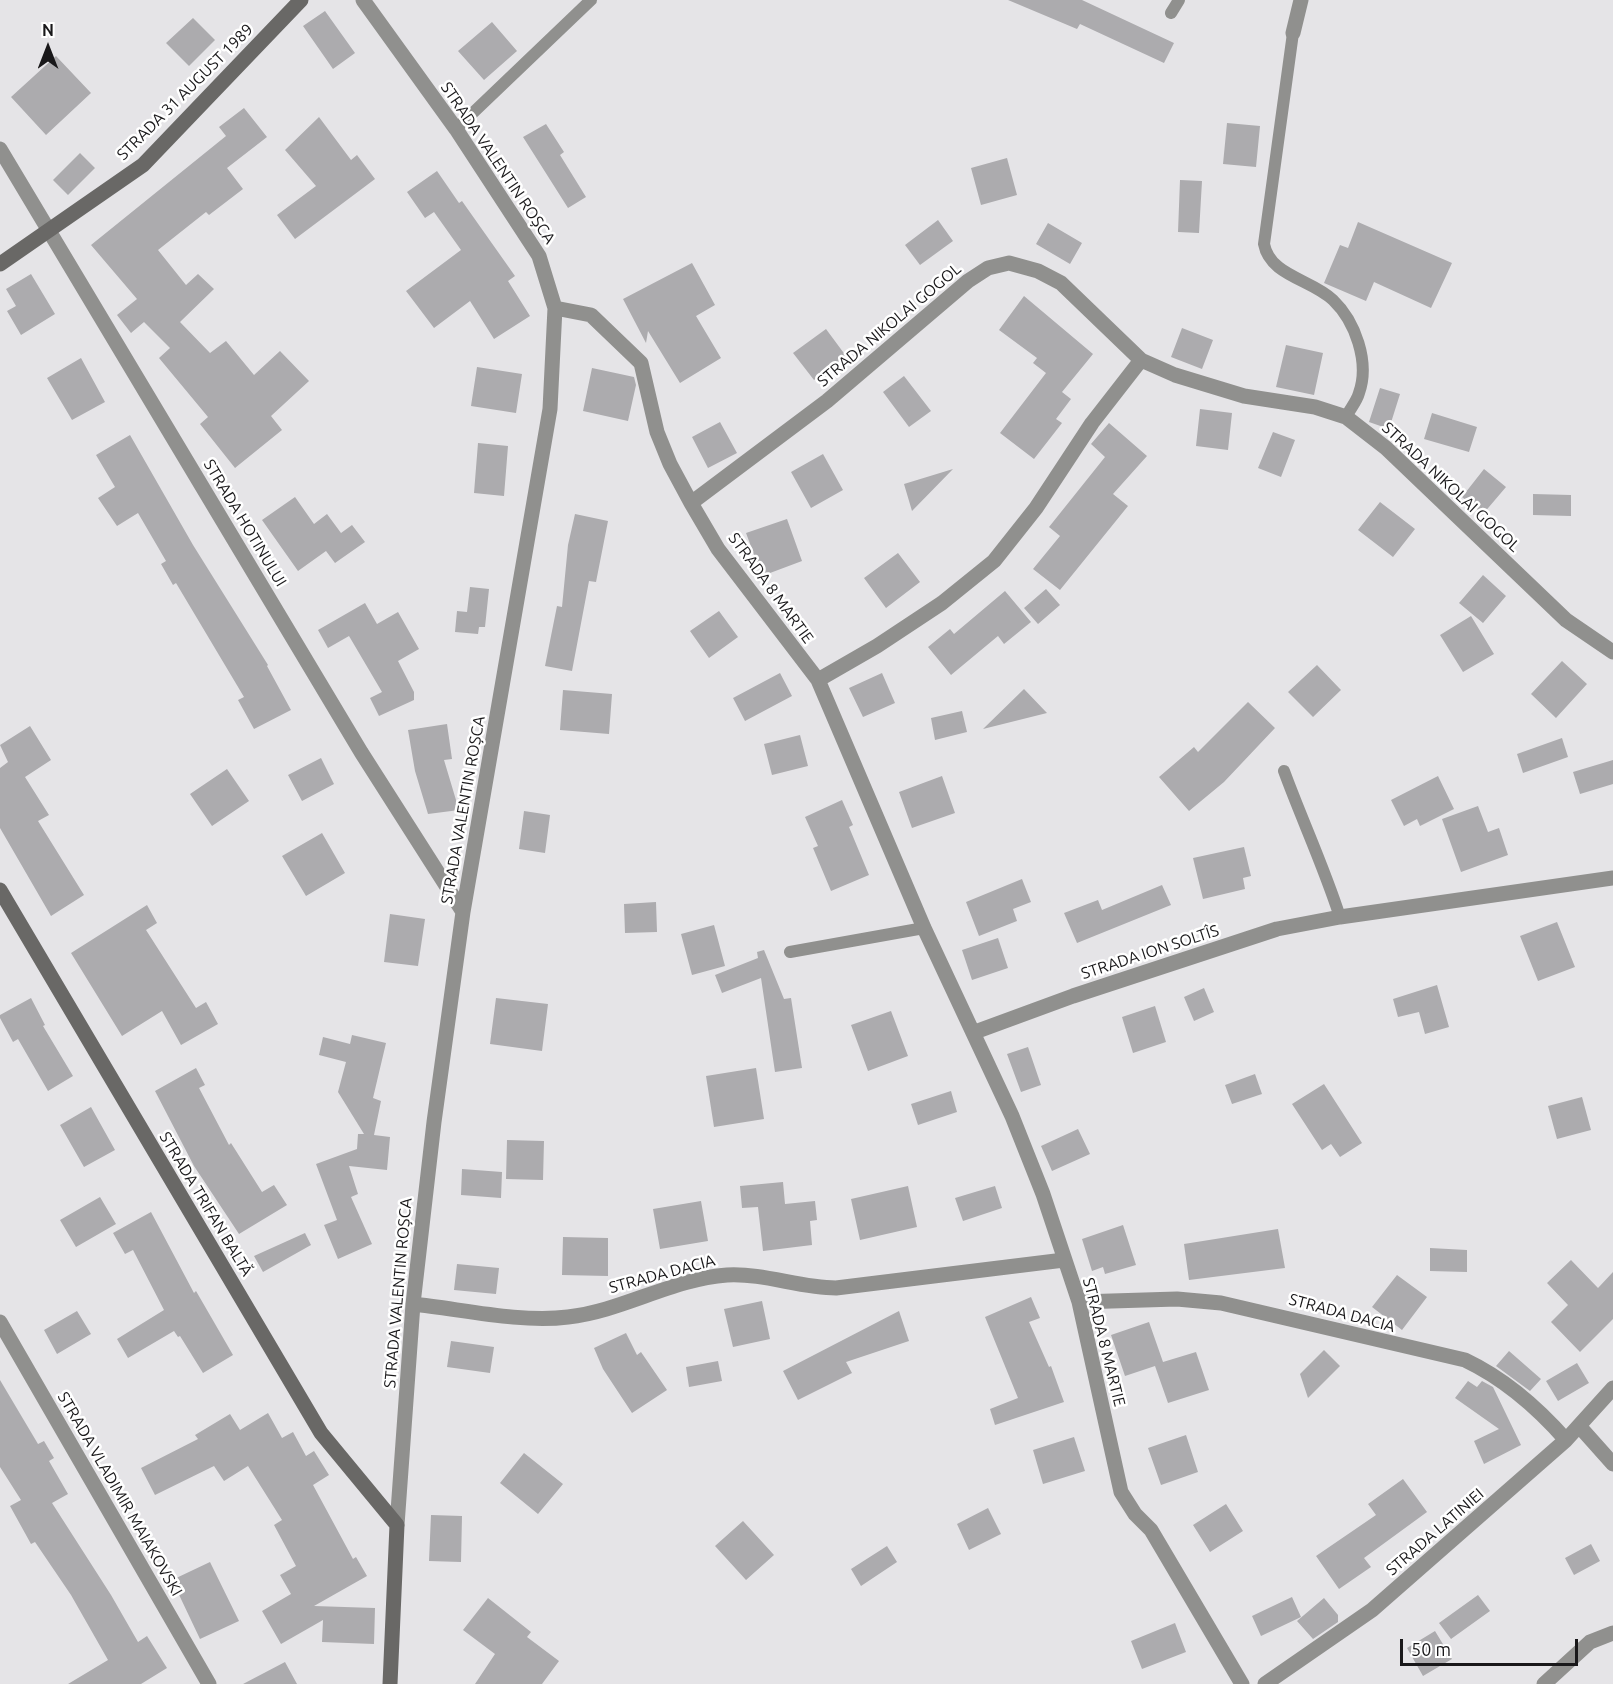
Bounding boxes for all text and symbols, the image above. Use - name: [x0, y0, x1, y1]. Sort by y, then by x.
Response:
- north arrow: [18, 18, 78, 78]
- street label: STRADA 31 AUGUST 1989: [113, 20, 257, 164]
- text: N: [42, 21, 54, 39]
- street label: STRADA VALENTIN ROȘCA: [437, 78, 559, 248]
- street label: STRADA NIKOLAI GOGOL: [813, 259, 965, 391]
- street label: STRADA NIKOLAI GOGOL: [1378, 418, 1524, 556]
- street label: STRADA HOTINULUI: [199, 456, 291, 590]
- street label: STRADA 8 MARTIE: [724, 529, 818, 647]
- street label: STRADA VALENTIN ROȘCA: [437, 714, 489, 906]
- street label: STRADA ION SOLTÎS: [1079, 921, 1221, 983]
- street label: STRADA TRIFAN BALTĂ: [155, 1128, 257, 1280]
- street label: STRADA VALENTIN ROȘCA: [380, 1197, 416, 1389]
- street label: STRADA DACIA: [607, 1251, 717, 1297]
- street label: STRADA 8 MARTIE: [1079, 1276, 1129, 1408]
- street label: STRADA DACIA: [1287, 1290, 1397, 1336]
- street label: STRADA VLADIMIR MAIAKOVSKI: [54, 1389, 186, 1599]
- street label: STRADA LATINIEI: [1382, 1484, 1488, 1580]
- scale bar: [1403, 1627, 1582, 1665]
- text: 50 m: [1411, 1639, 1451, 1659]

